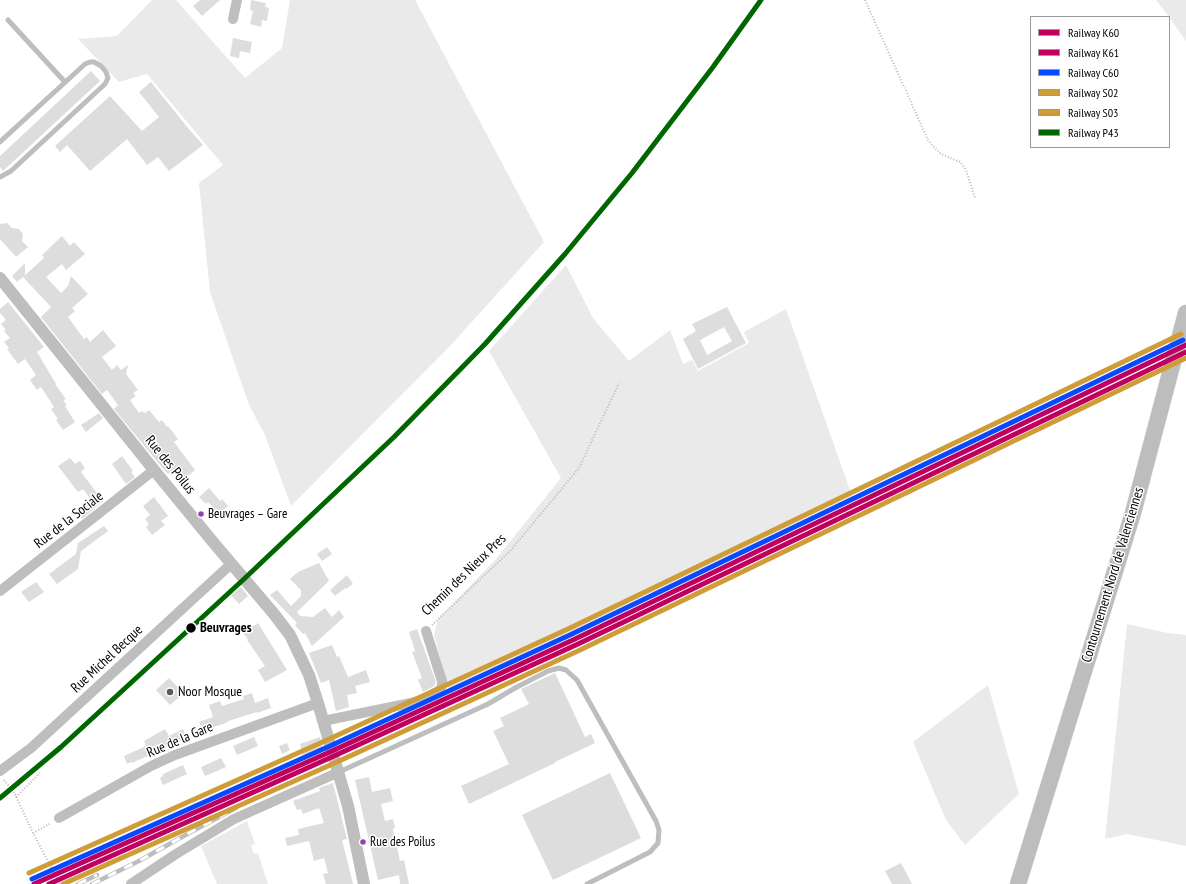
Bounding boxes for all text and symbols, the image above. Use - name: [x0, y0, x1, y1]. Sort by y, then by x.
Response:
- legend: [1030, 16, 1170, 148]
- text: Railway K60: [1068, 25, 1119, 40]
- text: Railway K61: [1068, 45, 1119, 60]
- text: Railway C60: [1068, 65, 1119, 80]
- text: Railway S02: [1068, 85, 1118, 100]
- text: Railway S03: [1068, 105, 1118, 120]
- text: Railway P43: [1068, 125, 1119, 140]
- street label: Rue des Poilus: [141, 432, 199, 498]
- street label: Contournement Nord de Valenciennes: [1078, 485, 1148, 665]
- street label: Rue de la Sociale: [31, 488, 107, 552]
- place label: Beuvrages – Gare: [208, 506, 287, 522]
- marker: Beuvrages – Gare: [196, 509, 206, 519]
- street label: Chemin des Nieux Pres: [418, 531, 510, 619]
- place label: Beuvrages: [200, 620, 252, 636]
- marker: Beuvrages: [184, 621, 198, 635]
- street label: Rue Michel Becque: [68, 622, 146, 696]
- place label: Noor Mosque: [178, 684, 242, 700]
- marker: Noor Mosque: [165, 687, 175, 697]
- street label: Rue de la Gare: [144, 719, 216, 761]
- place label: Rue des Poilus: [370, 834, 435, 850]
- marker: Rue des Poilus: [358, 837, 368, 847]

